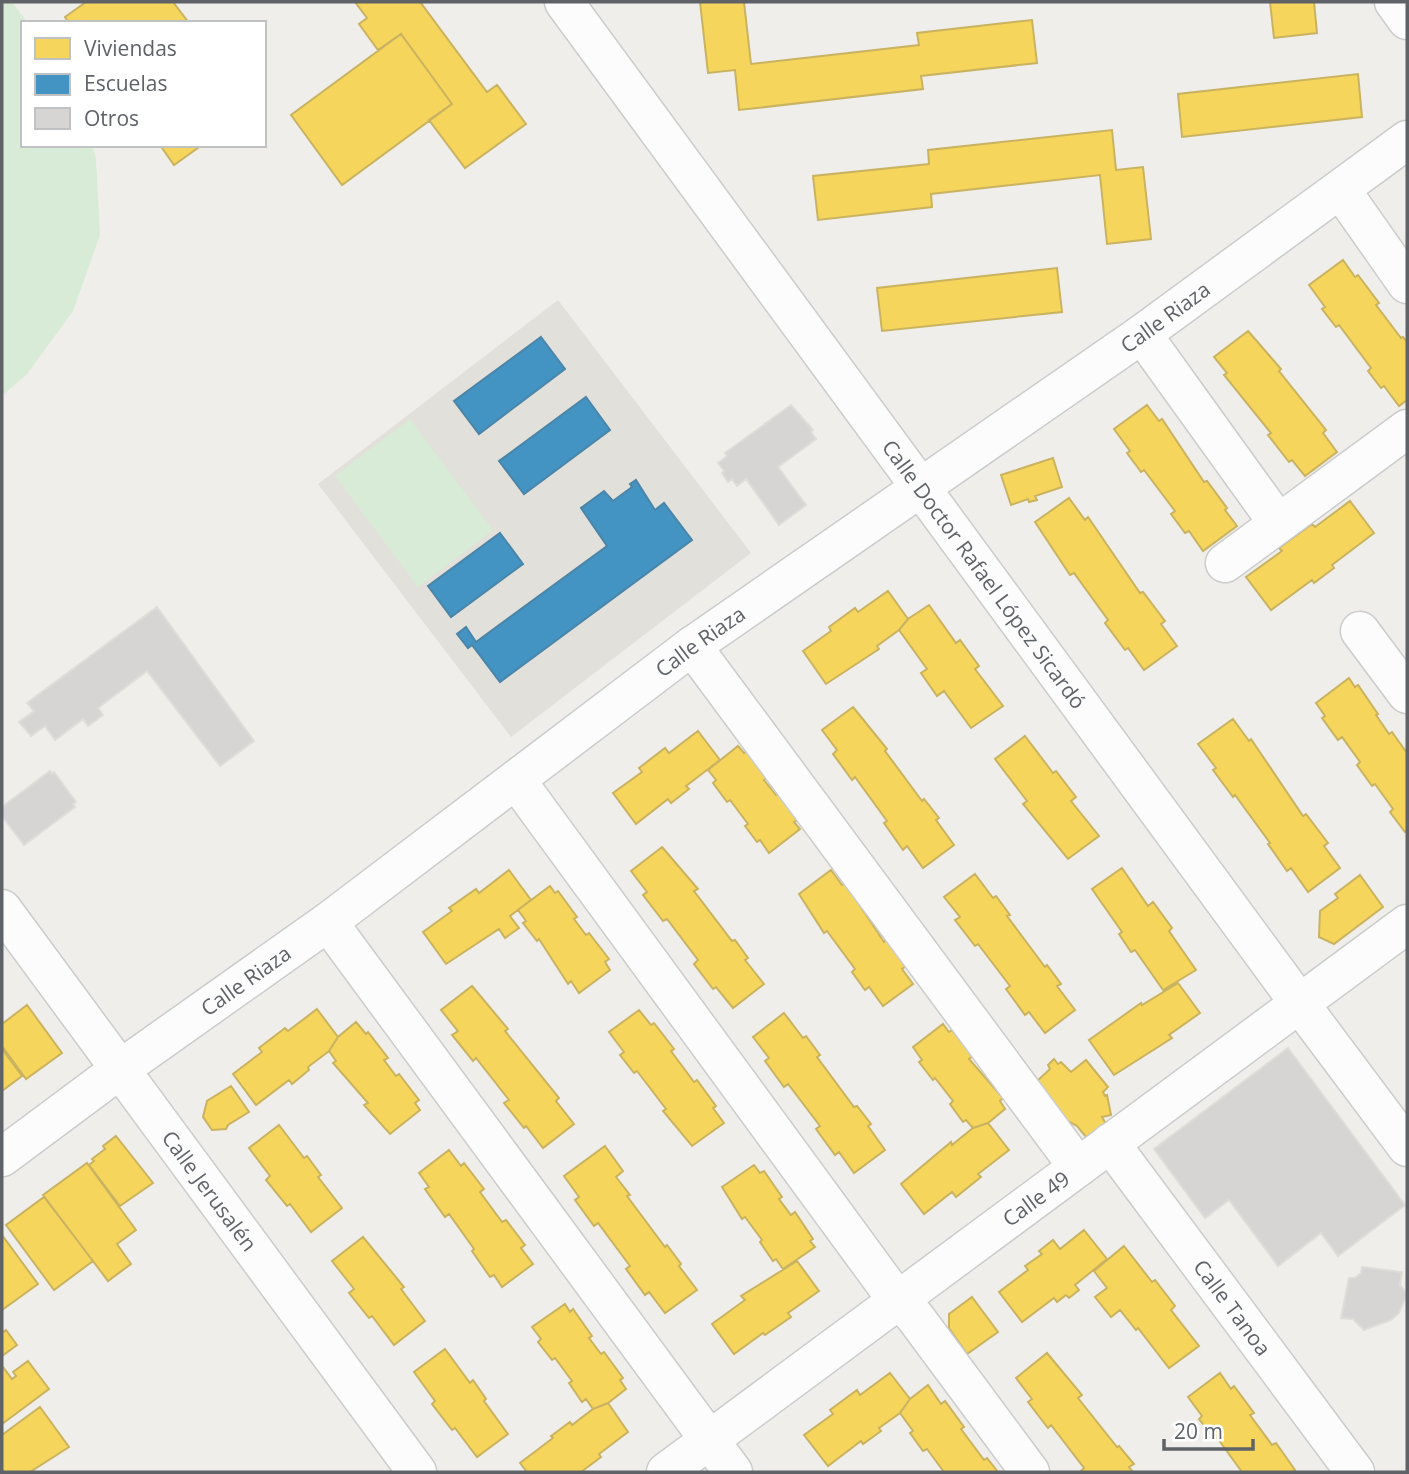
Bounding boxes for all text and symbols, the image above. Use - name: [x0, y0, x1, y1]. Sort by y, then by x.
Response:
- legend: [21, 21, 266, 147]
- text: Viviendas: [84, 34, 177, 62]
- text: Escuelas: [84, 69, 167, 97]
- text: Otros: [84, 104, 139, 132]
- street label: Calle Riaza: [1115, 275, 1216, 359]
- street label: Calle Doctor Rafael López Sicardó: [876, 434, 1092, 714]
- street label: Calle Riaza: [649, 599, 750, 683]
- street label: Calle Riaza: [195, 939, 296, 1022]
- street label: Calle Jerusalén: [156, 1125, 263, 1257]
- street label: Calle 49: [997, 1164, 1075, 1233]
- street label: Calle Tanoa: [1187, 1254, 1277, 1361]
- scale bar: [1164, 1408, 1253, 1452]
- text: 20 m: [1174, 1417, 1223, 1445]

